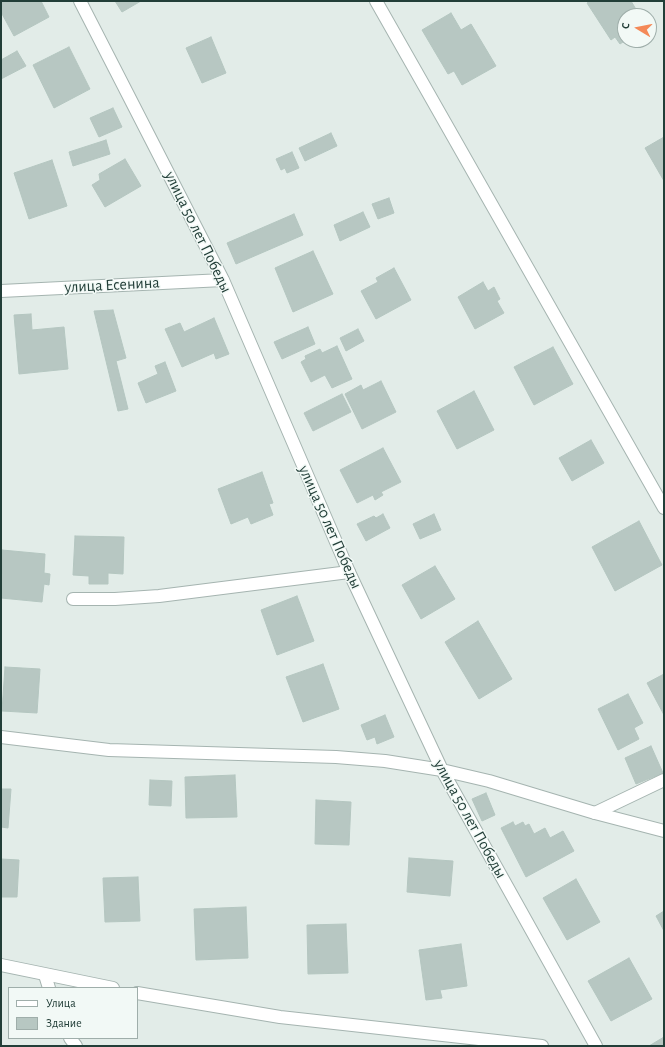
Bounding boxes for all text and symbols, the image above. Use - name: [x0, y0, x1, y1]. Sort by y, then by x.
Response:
- north arrow: [617, 8, 657, 48]
- text: С: [620, 22, 632, 30]
- street label: улица 50 лет Победы: [160, 168, 236, 296]
- street label: улица Есенина: [64, 273, 160, 297]
- street label: улица 50 лет Победы: [294, 462, 366, 592]
- street label: улица 50 лет Победы: [429, 756, 511, 882]
- legend: [8, 987, 138, 1039]
- text: Улица: [46, 997, 76, 1009]
- text: Здание: [46, 1017, 82, 1029]

